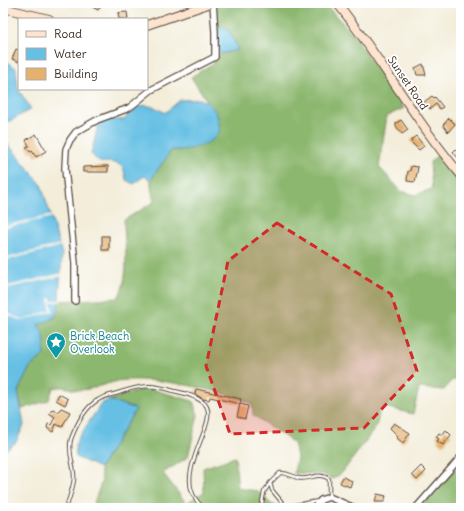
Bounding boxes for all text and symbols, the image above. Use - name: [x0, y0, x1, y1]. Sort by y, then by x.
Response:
- legend: [18, 18, 148, 90]
- text: Road: [54, 26, 82, 41]
- text: Water: [54, 46, 87, 61]
- street label: Sunset Road: [385, 53, 431, 113]
- text: Building: [54, 66, 98, 81]
- place label: Brick Beach Overlook: [70, 329, 129, 356]
- place icon: Brick Beach Overlook: [45, 331, 67, 359]

